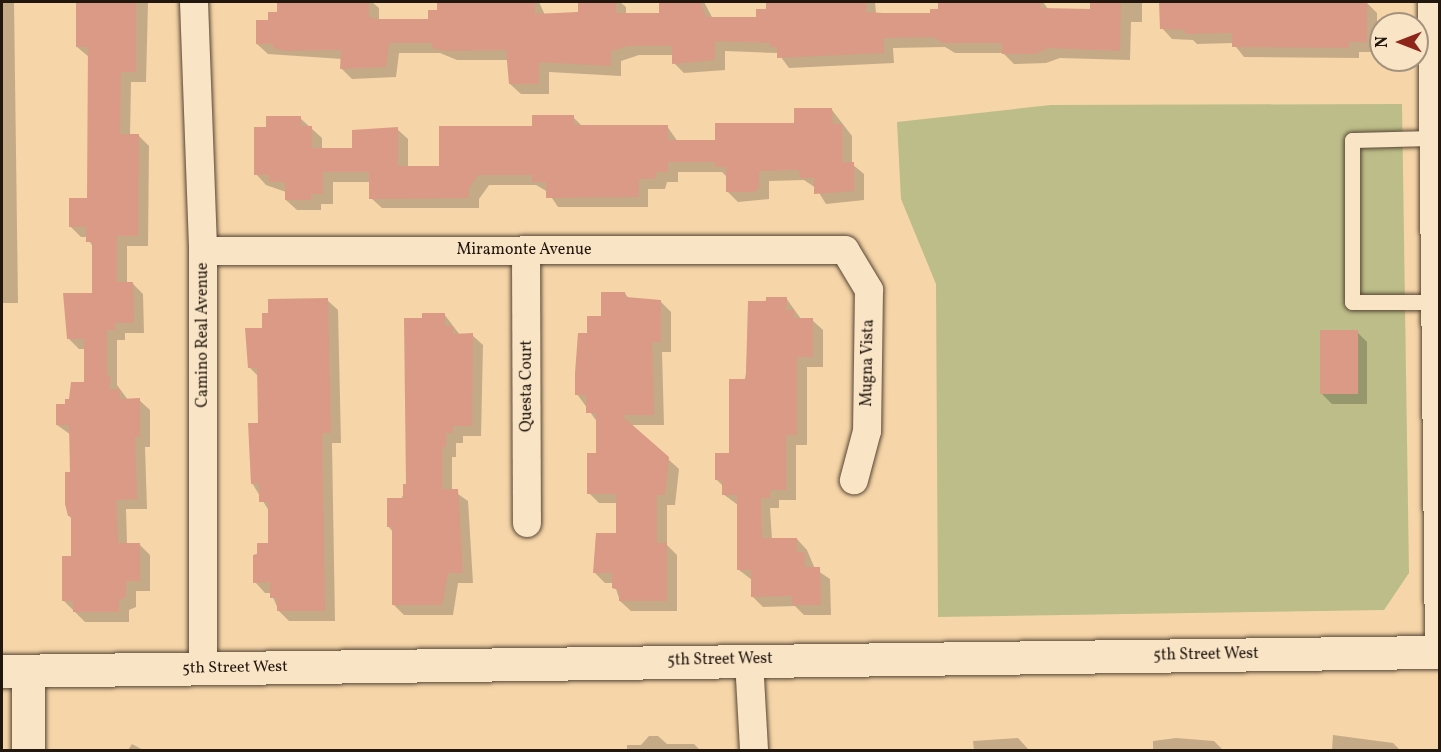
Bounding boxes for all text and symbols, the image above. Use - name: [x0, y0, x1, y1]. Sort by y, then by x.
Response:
- north arrow: [1369, 12, 1429, 72]
- text: N: [1372, 36, 1394, 48]
- street label: Miramonte Avenue: [456, 240, 592, 260]
- street label: Camino Real Avenue: [193, 262, 213, 408]
- street label: Mugna Vista: [858, 319, 878, 407]
- street label: Questa Court: [517, 340, 537, 432]
- street label: 5th Street West: [1153, 644, 1259, 666]
- street label: 5th Street West: [667, 649, 773, 671]
- street label: 5th Street West: [182, 657, 288, 679]

